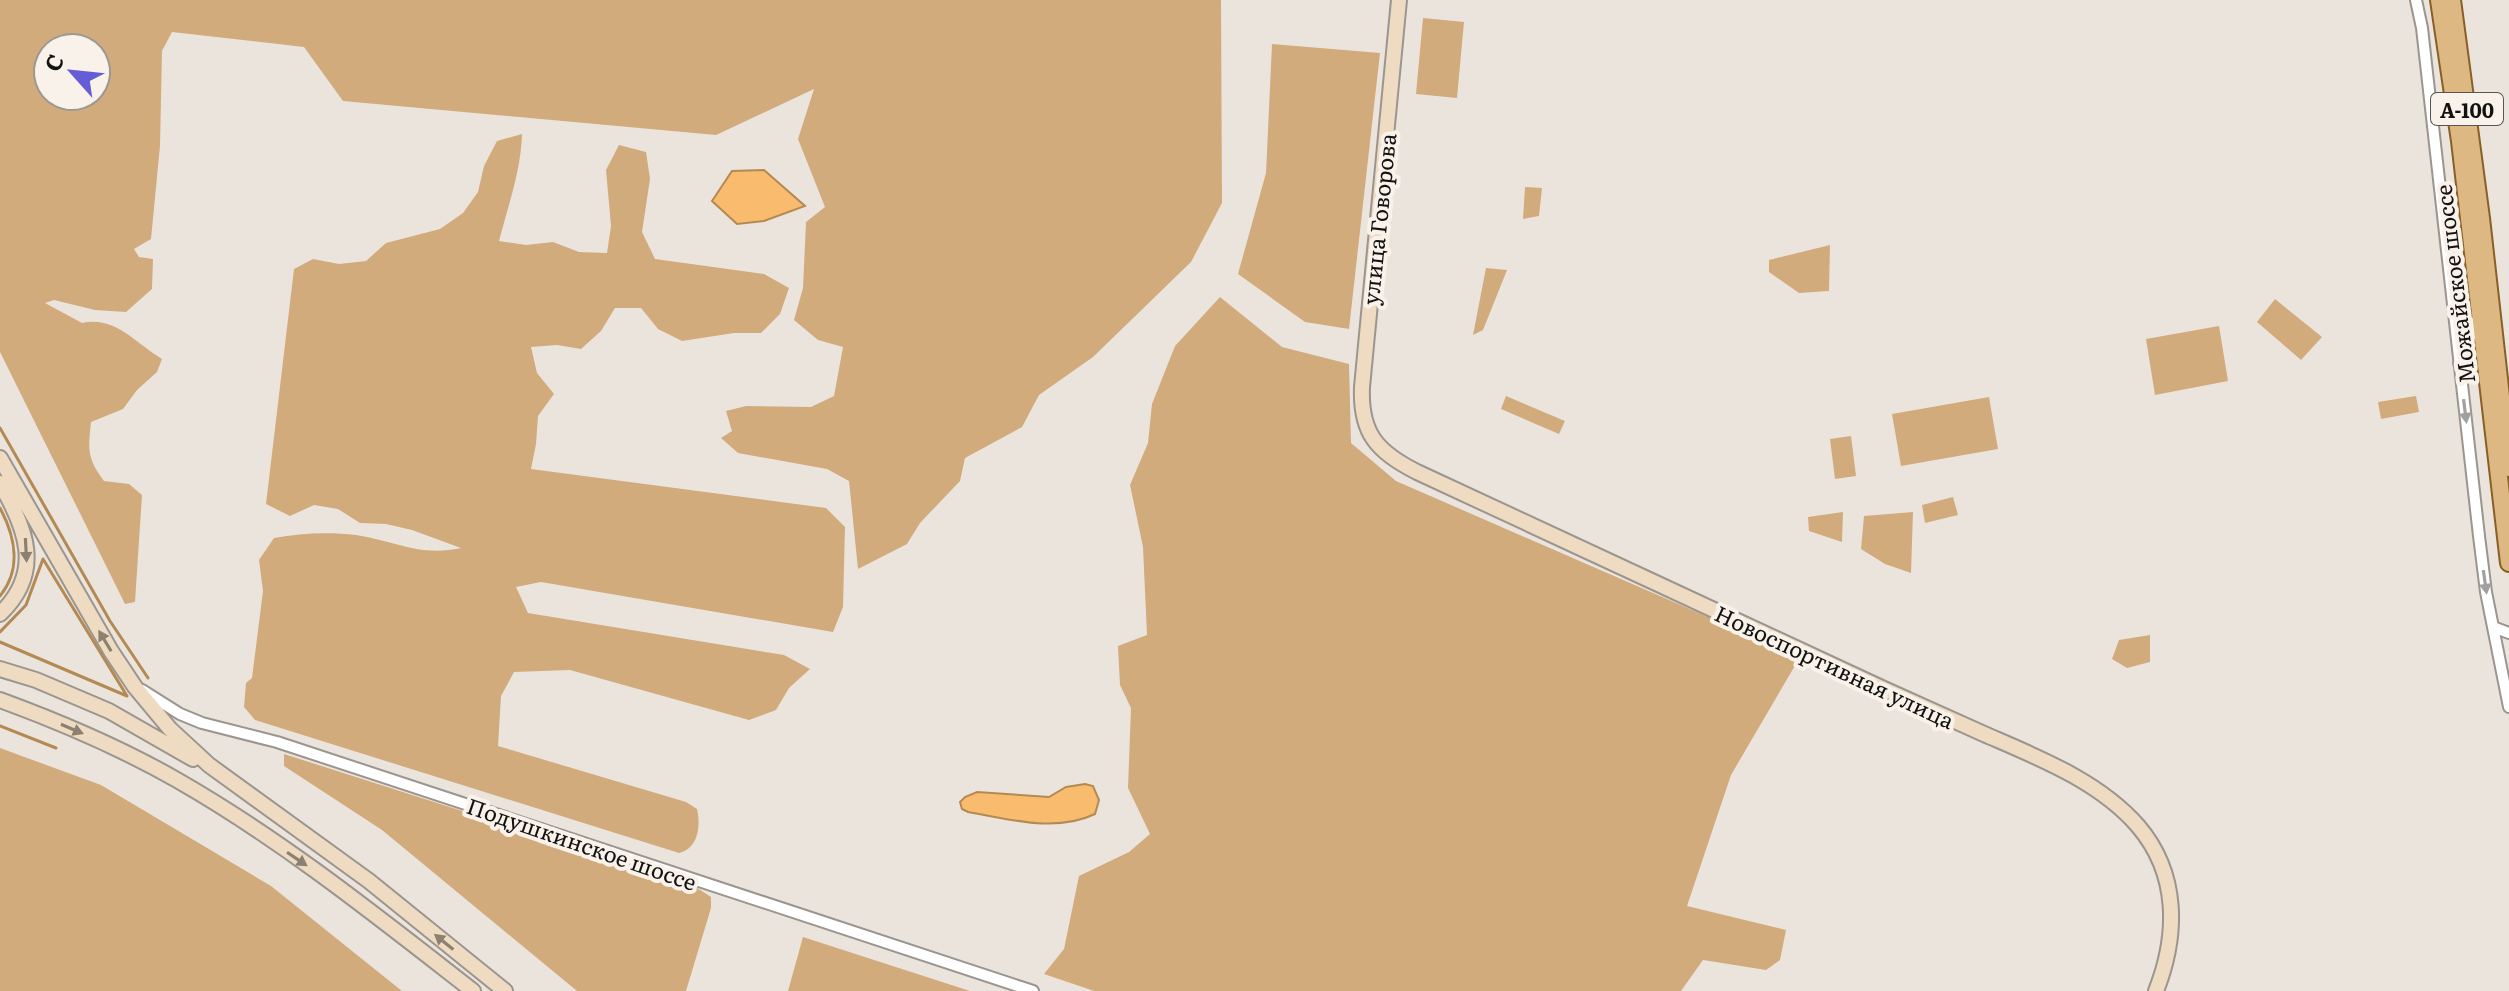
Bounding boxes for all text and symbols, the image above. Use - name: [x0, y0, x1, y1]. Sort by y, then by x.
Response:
- north arrow: [32, 32, 112, 112]
- text: С: [35, 48, 71, 77]
- road number: А-100: [2431, 93, 2503, 125]
- street label: улица Говорова: [1353, 131, 1403, 306]
- street label: Можайское шоссе: [2425, 183, 2483, 385]
- one-way arrow: [2459, 399, 2472, 424]
- one-way arrow: [19, 538, 32, 563]
- one-way arrow: [2479, 570, 2492, 595]
- street label: Новоспортивная улица: [1710, 596, 1960, 736]
- one-way arrow: [98, 630, 112, 652]
- one-way arrow: [61, 722, 84, 735]
- street label: Подушкинское шоссе: [463, 788, 701, 898]
- one-way arrow: [286, 851, 307, 866]
- one-way arrow: [434, 934, 454, 951]

